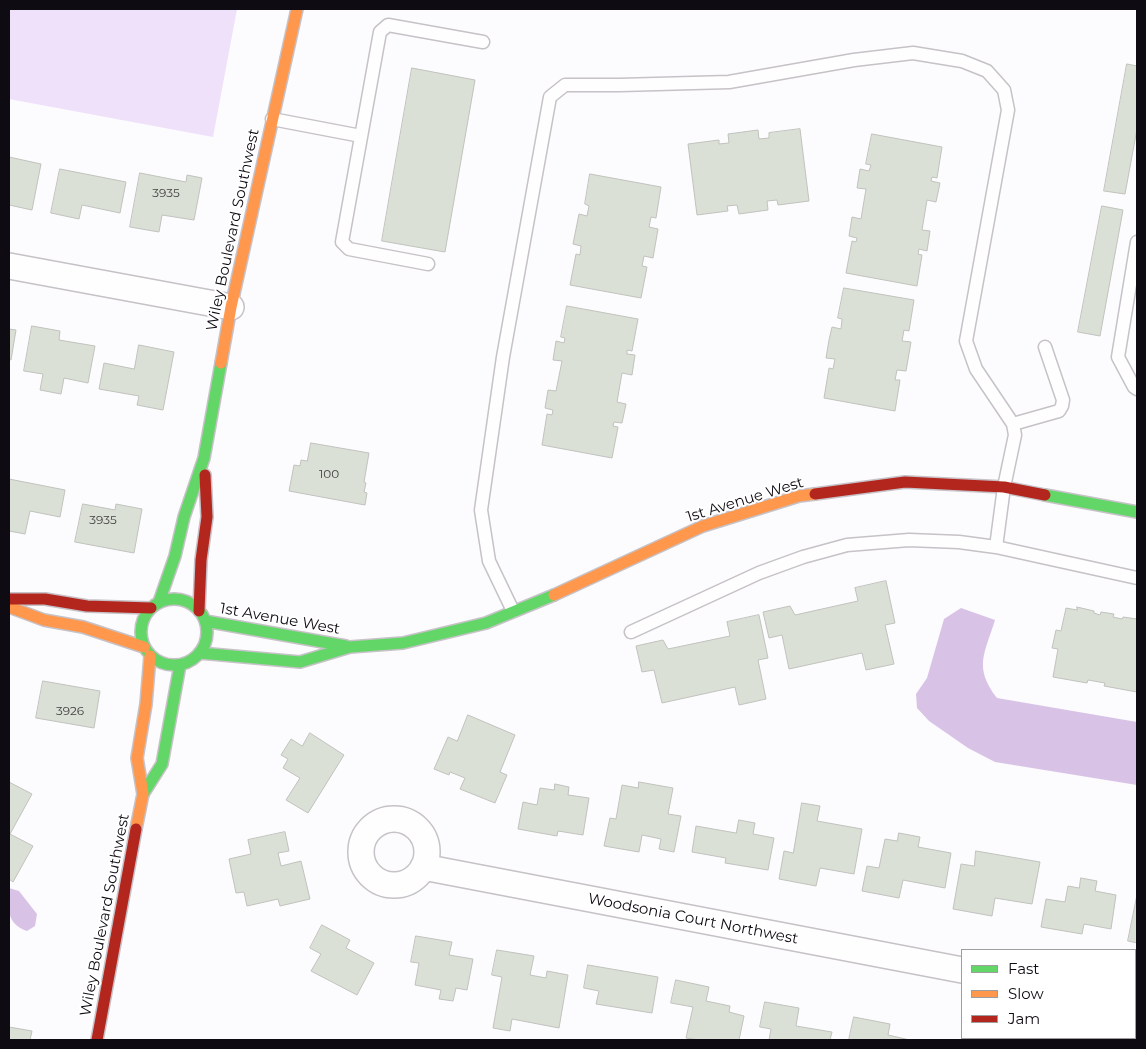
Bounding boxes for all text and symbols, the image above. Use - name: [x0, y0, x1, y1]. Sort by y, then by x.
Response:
- street label: Wiley Boulevard Southwest: [203, 127, 263, 333]
- house number: 3935: [152, 186, 180, 200]
- house number: 100: [319, 467, 339, 481]
- street label: 1st Avenue West: [684, 474, 806, 526]
- house number: 3935: [89, 513, 117, 527]
- street label: 1st Avenue West: [219, 600, 341, 638]
- house number: 3926: [56, 704, 84, 718]
- street label: Wiley Boulevard Southwest: [77, 812, 133, 1018]
- street label: Woodsonia Court Northwest: [586, 890, 800, 948]
- legend: [961, 949, 1136, 1039]
- text: Fast: [1008, 959, 1039, 978]
- text: Slow: [1008, 984, 1044, 1003]
- text: Jam: [1008, 1009, 1040, 1028]

